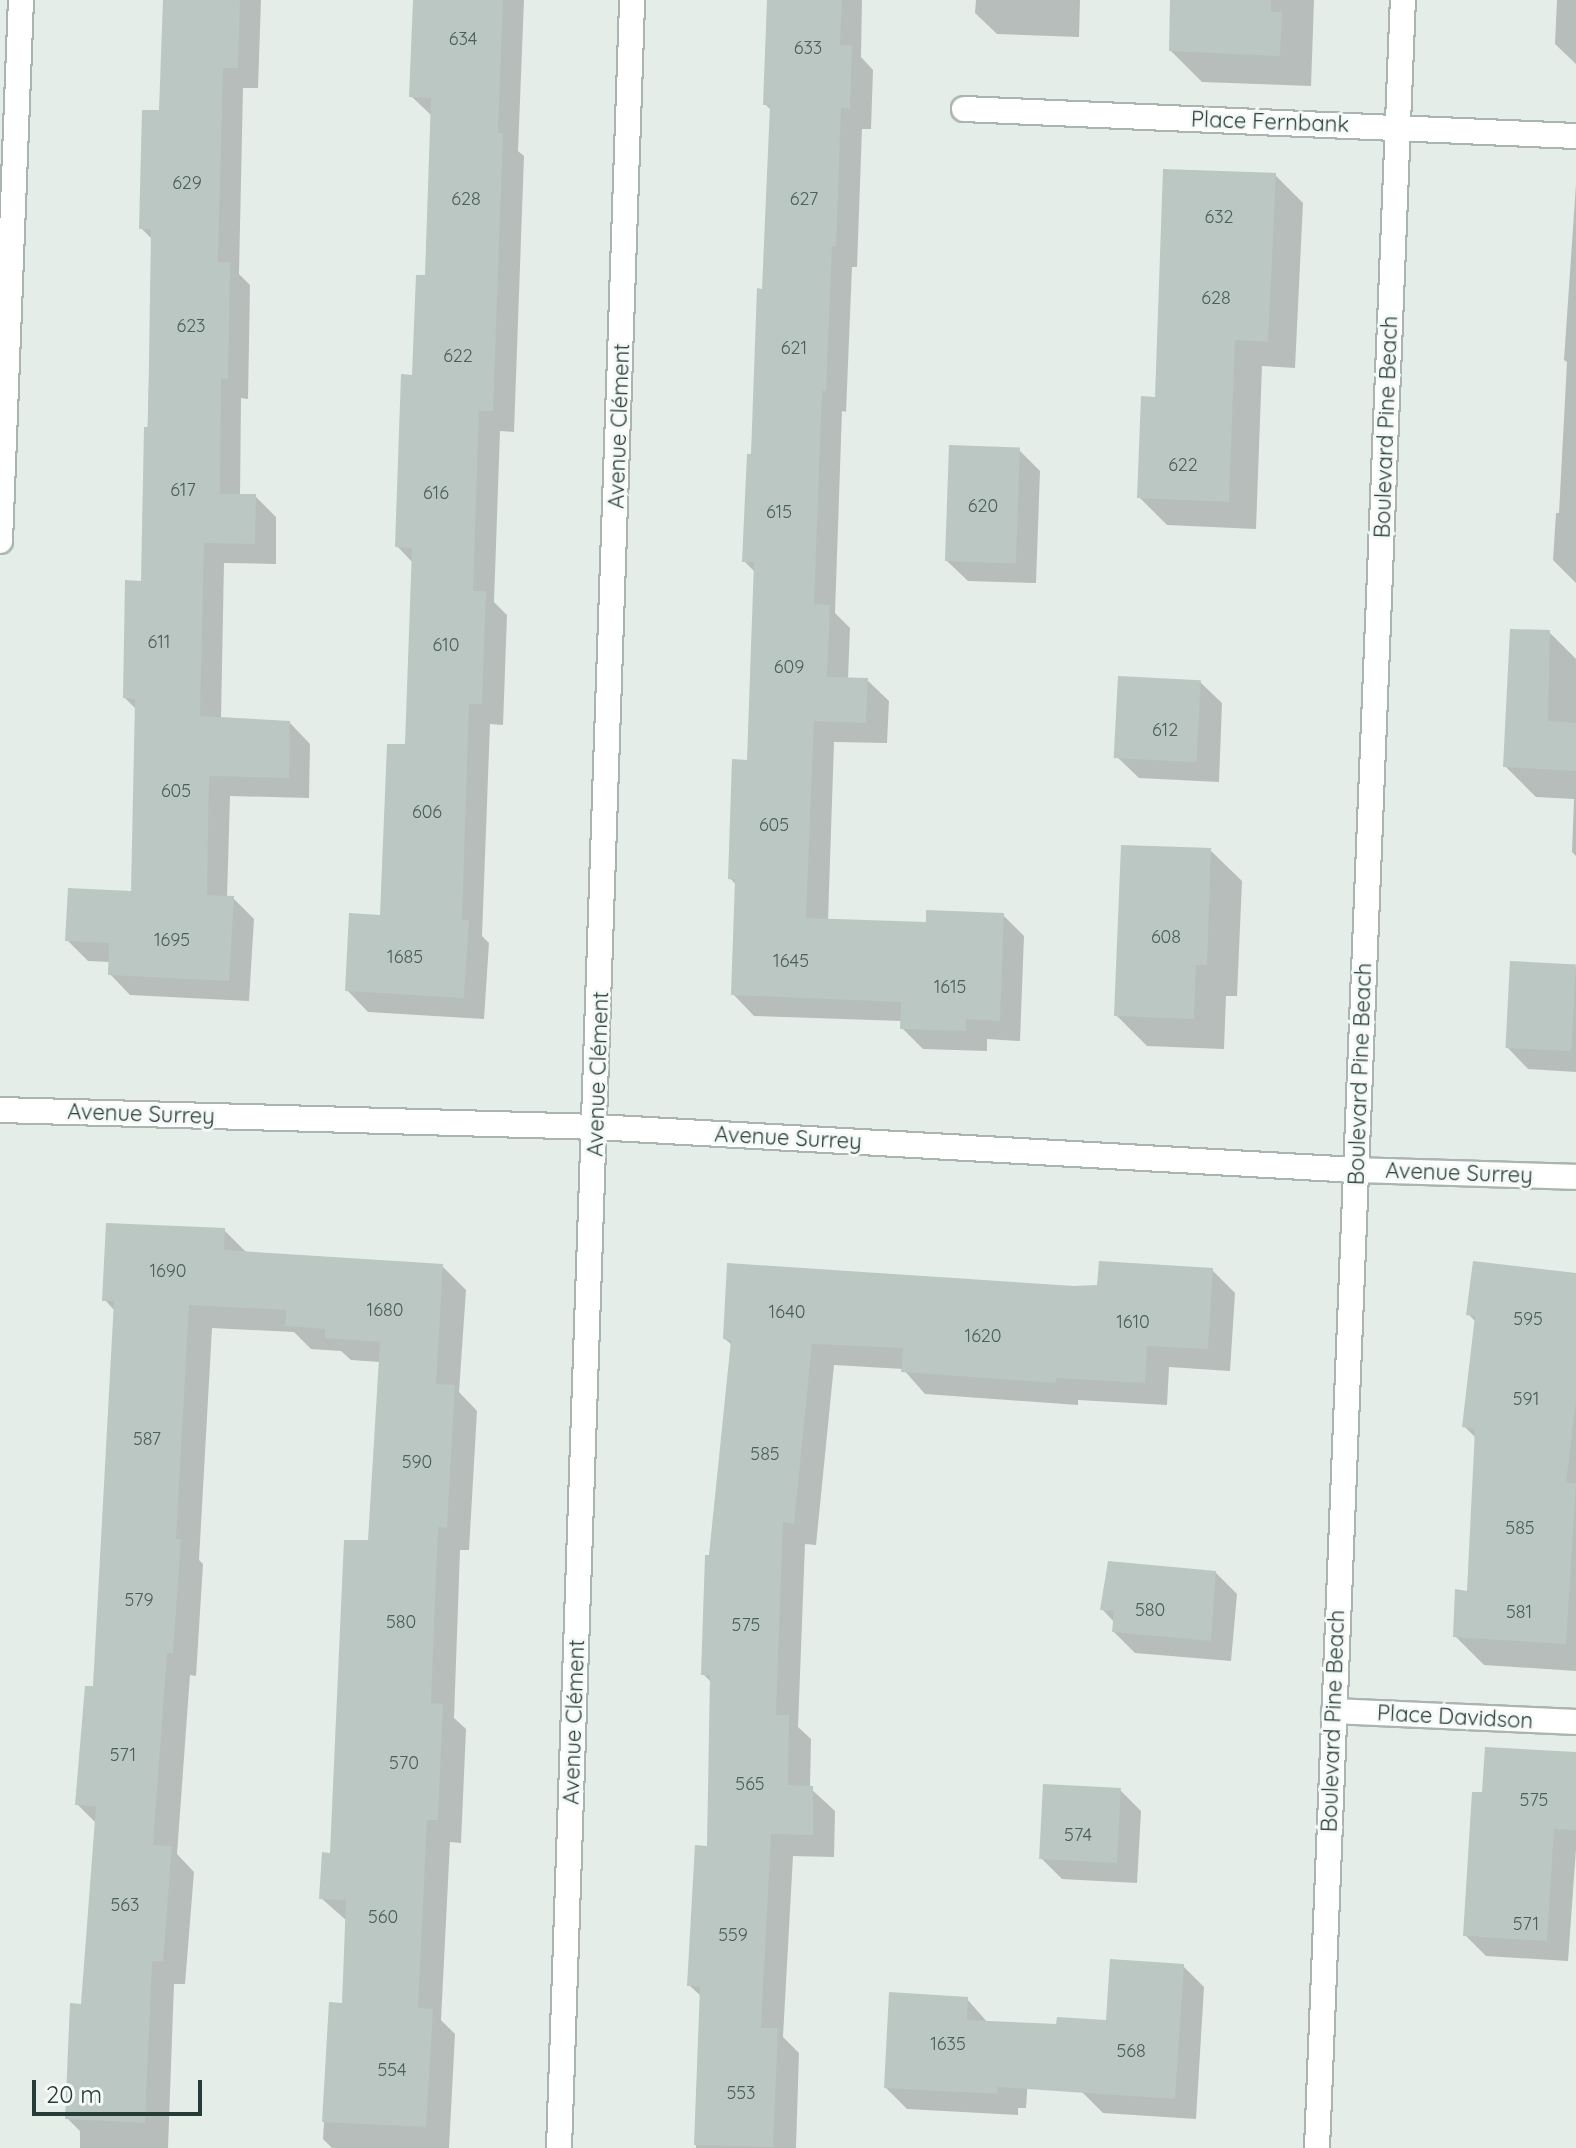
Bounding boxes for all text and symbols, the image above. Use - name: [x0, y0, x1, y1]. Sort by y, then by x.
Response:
- house number: 634: [449, 28, 477, 50]
- house number: 633: [794, 37, 822, 59]
- street label: Place Fernbank: [1190, 106, 1350, 138]
- house number: 629: [172, 172, 202, 194]
- house number: 628: [451, 188, 481, 210]
- house number: 627: [790, 188, 818, 210]
- house number: 632: [1204, 206, 1234, 228]
- house number: 628: [1201, 287, 1231, 309]
- house number: 623: [176, 315, 206, 337]
- street label: Boulevard Pine Beach: [1369, 315, 1403, 539]
- house number: 621: [781, 337, 807, 359]
- street label: Avenue Clément: [603, 343, 635, 509]
- house number: 622: [443, 345, 473, 367]
- house number: 622: [1168, 454, 1198, 476]
- house number: 617: [170, 479, 196, 501]
- house number: 616: [423, 482, 449, 504]
- house number: 620: [968, 495, 998, 517]
- house number: 615: [766, 501, 792, 523]
- house number: 611: [148, 631, 170, 653]
- house number: 610: [433, 634, 459, 656]
- house number: 609: [774, 656, 804, 678]
- house number: 612: [1152, 719, 1178, 741]
- house number: 605: [161, 780, 191, 802]
- house number: 606: [412, 801, 442, 823]
- house number: 605: [759, 814, 789, 836]
- house number: 608: [1151, 926, 1181, 948]
- house number: 1695: [154, 929, 190, 951]
- house number: 1685: [387, 946, 423, 968]
- house number: 1645: [773, 950, 809, 972]
- street label: Boulevard Pine Beach: [1343, 962, 1377, 1186]
- house number: 1615: [934, 976, 966, 998]
- street label: Avenue Clément: [582, 991, 614, 1157]
- street label: Avenue Surrey: [67, 1098, 215, 1130]
- street label: Avenue Surrey: [714, 1121, 862, 1155]
- street label: Avenue Surrey: [1385, 1157, 1533, 1189]
- house number: 1690: [149, 1260, 187, 1282]
- house number: 1680: [367, 1299, 403, 1321]
- house number: 1640: [769, 1301, 805, 1323]
- house number: 595: [1513, 1308, 1543, 1330]
- house number: 1610: [1116, 1311, 1150, 1333]
- house number: 1620: [964, 1325, 1002, 1347]
- house number: 591: [1513, 1388, 1539, 1410]
- house number: 587: [133, 1428, 161, 1450]
- house number: 585: [750, 1443, 780, 1465]
- house number: 590: [402, 1451, 432, 1473]
- house number: 585: [1505, 1517, 1535, 1539]
- house number: 579: [124, 1589, 154, 1611]
- house number: 580: [1135, 1599, 1165, 1621]
- house number: 581: [1506, 1601, 1532, 1623]
- street label: Boulevard Pine Beach: [1316, 1609, 1350, 1833]
- house number: 580: [386, 1611, 416, 1633]
- house number: 575: [732, 1614, 760, 1636]
- street label: Avenue Clément: [558, 1639, 590, 1805]
- street label: Place Davidson: [1376, 1700, 1534, 1734]
- house number: 571: [110, 1744, 136, 1766]
- house number: 570: [389, 1752, 419, 1774]
- house number: 565: [735, 1773, 765, 1795]
- house number: 575: [1520, 1789, 1548, 1811]
- house number: 574: [1064, 1824, 1092, 1846]
- house number: 563: [111, 1894, 139, 1916]
- house number: 560: [368, 1906, 398, 1928]
- house number: 571: [1513, 1913, 1539, 1935]
- house number: 559: [718, 1924, 748, 1946]
- house number: 1635: [930, 2033, 966, 2055]
- house number: 568: [1116, 2040, 1146, 2062]
- house number: 554: [377, 2059, 407, 2081]
- scale bar: [36, 2064, 206, 2114]
- text: 20 m: [46, 2079, 102, 2109]
- house number: 553: [726, 2082, 756, 2104]

